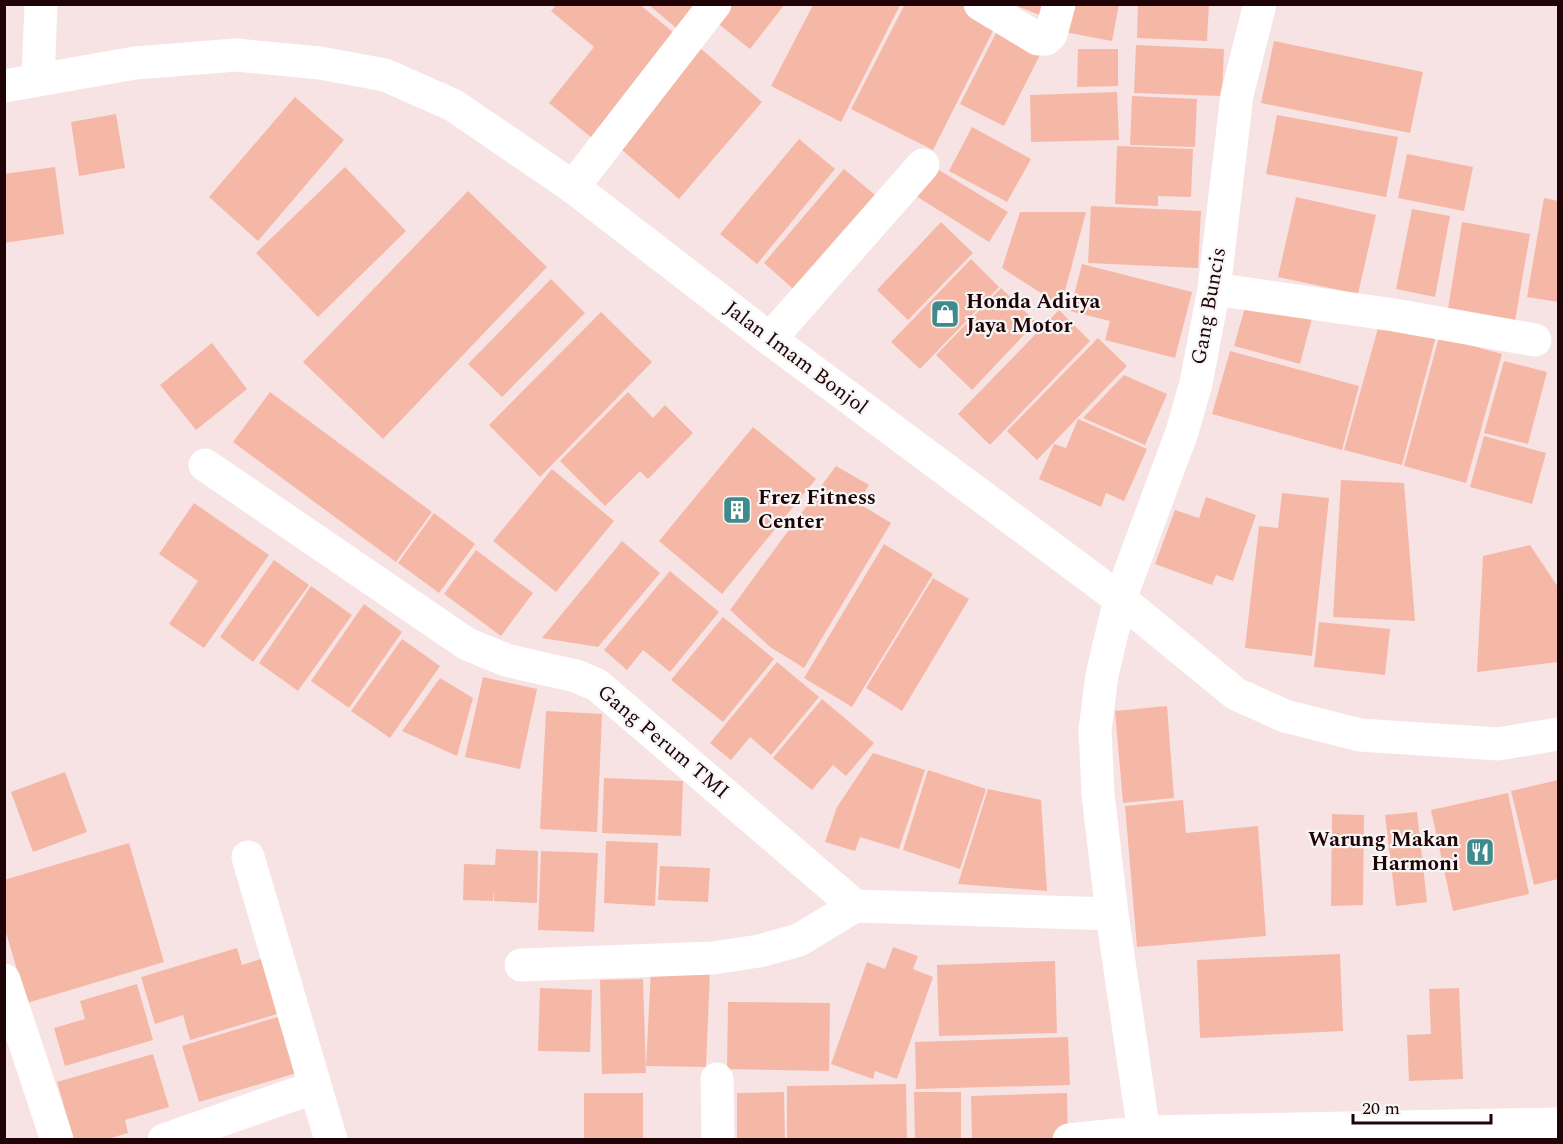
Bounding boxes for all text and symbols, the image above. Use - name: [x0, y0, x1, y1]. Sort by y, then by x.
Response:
- street label: Gang Buncis: [1183, 245, 1235, 367]
- place label: Honda Aditya Jaya Motor: [966, 286, 1101, 342]
- street label: Jalan Imam Bonjol: [717, 293, 875, 423]
- shop icon: Honda Aditya Jaya Motor: [929, 298, 961, 330]
- place label: Frez Fitness Center: [758, 482, 876, 538]
- building icon: Frez Fitness Center: [721, 494, 753, 526]
- street label: Gang Perum TMI: [590, 677, 736, 807]
- place label: Warung Makan Harmoni: [1308, 824, 1459, 880]
- restaurant icon: Warung Makan Harmoni: [1464, 836, 1496, 868]
- scale bar: [1353, 1087, 1491, 1125]
- text: 20 m: [1362, 1095, 1400, 1122]

